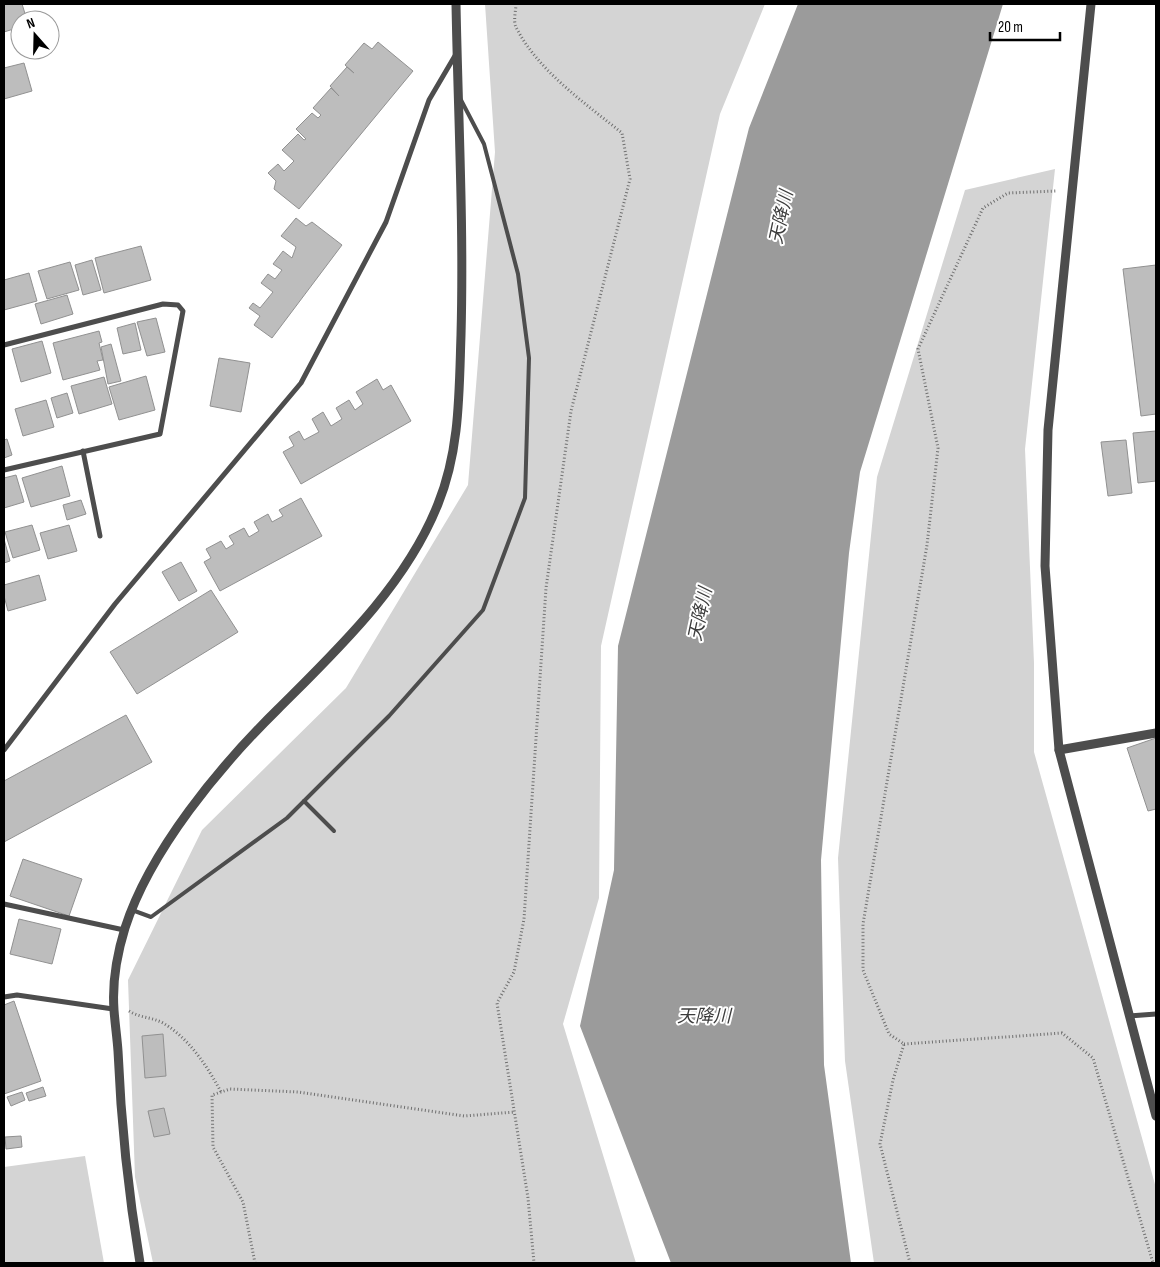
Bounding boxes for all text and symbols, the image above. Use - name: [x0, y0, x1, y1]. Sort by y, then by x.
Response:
- north arrow: [10, 10, 60, 60]
- scale bar: [990, 10, 1060, 42]
- text: N: [24, 14, 37, 33]
- text: 20 m: [998, 18, 1023, 37]
- water label: 天降川: [766, 187, 798, 246]
- water label: 天降川: [685, 584, 717, 643]
- water label: 天降川: [677, 1006, 733, 1027]

